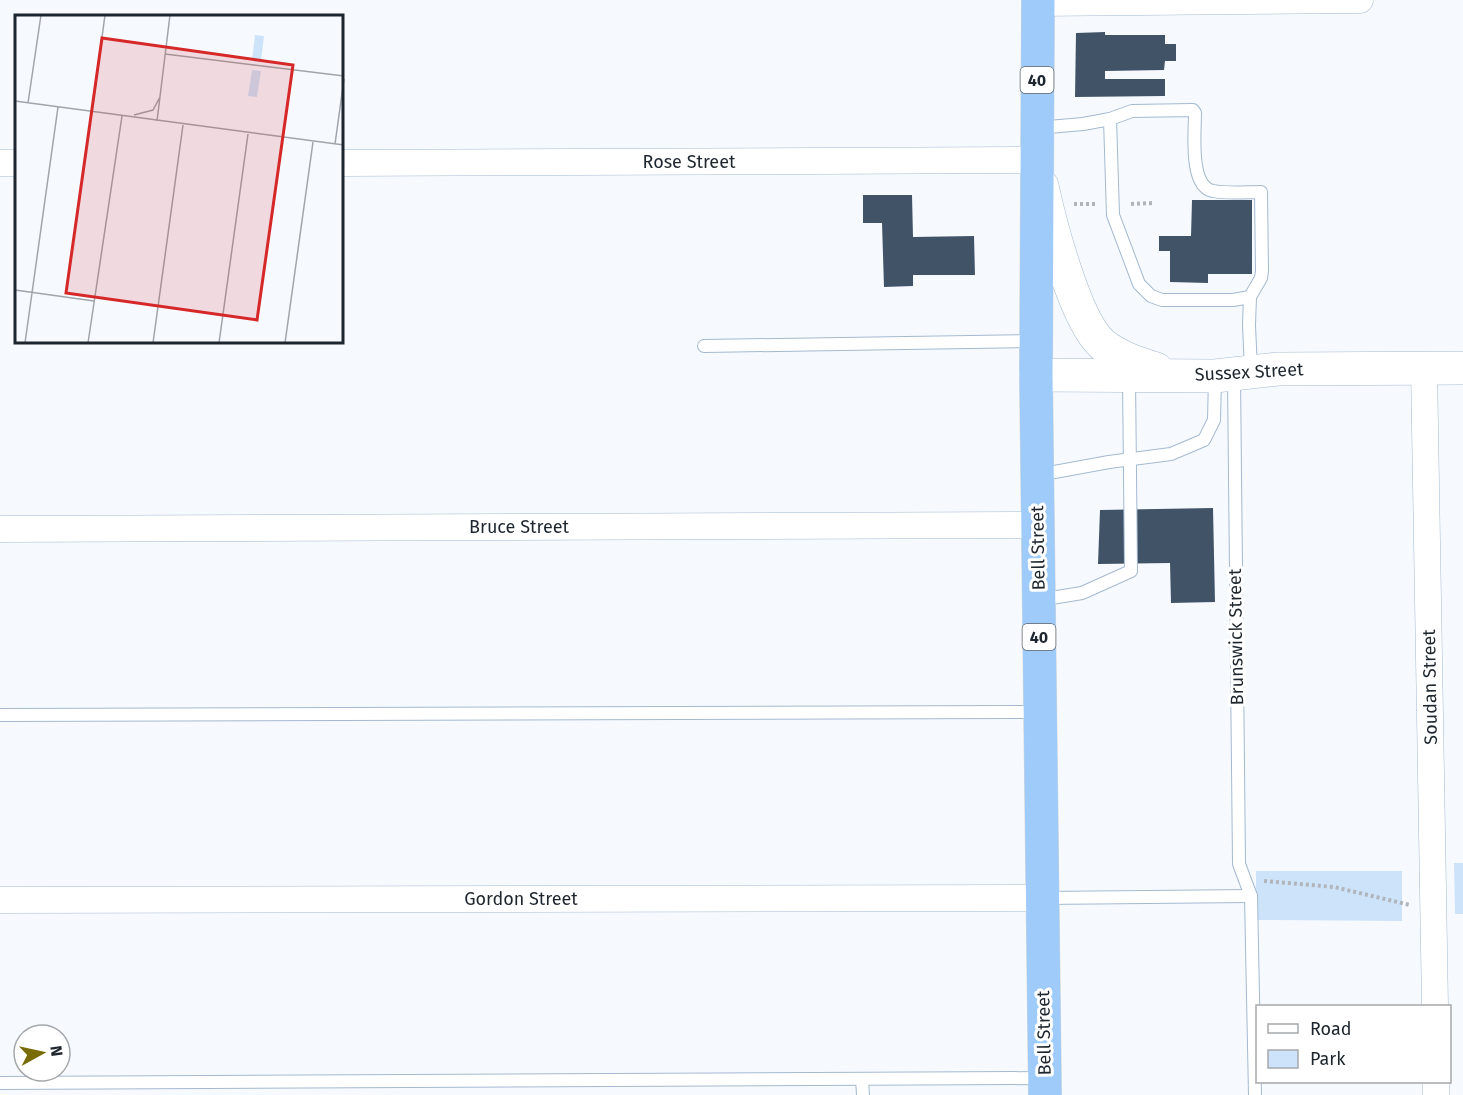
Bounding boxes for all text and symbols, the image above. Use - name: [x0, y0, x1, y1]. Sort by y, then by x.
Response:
- inset map: [15, 15, 344, 344]
- road number: 40: [1020, 67, 1054, 93]
- street label: Rose Street: [643, 151, 736, 173]
- street label: Sussex Street: [1194, 358, 1304, 386]
- street label: Bell Street: [1026, 505, 1050, 591]
- street label: Bruce Street: [469, 516, 570, 538]
- street label: Brunswick Street: [1224, 568, 1248, 705]
- road number: 40: [1022, 624, 1056, 650]
- street label: Soudan Street: [1418, 629, 1442, 745]
- street label: Gordon Street: [464, 888, 578, 910]
- street label: Bell Street: [1032, 990, 1056, 1076]
- legend: [1256, 1005, 1451, 1083]
- text: Road: [1310, 1018, 1352, 1040]
- north arrow: [12, 1023, 72, 1083]
- text: N: [46, 1044, 67, 1058]
- text: Park: [1310, 1048, 1346, 1070]

